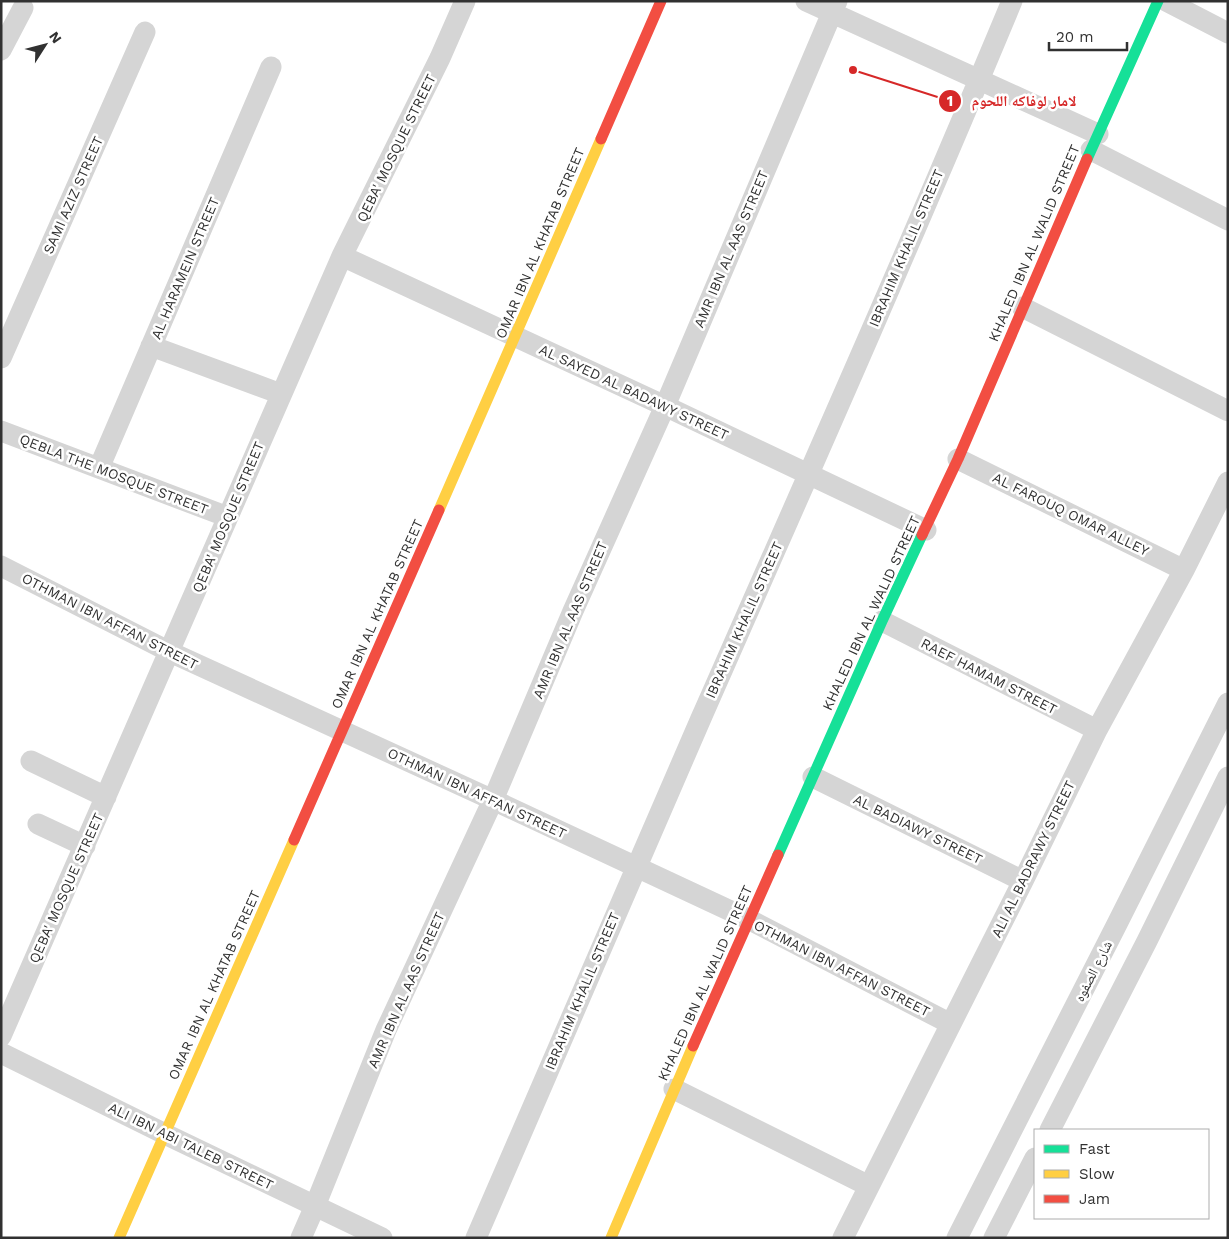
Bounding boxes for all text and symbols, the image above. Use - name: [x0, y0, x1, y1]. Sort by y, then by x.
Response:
- north arrow: [20, 20, 70, 70]
- scale bar: [1049, 20, 1126, 52]
- text: N: [46, 28, 65, 46]
- text: 20 m: [1056, 28, 1094, 46]
- street label: QEBA' MOSQUE STREET: [353, 71, 439, 224]
- callout: لامار لوفاكه اللحوم: [937, 86, 1087, 116]
- text: 1: [947, 92, 953, 110]
- text: لامار لوفاكه اللحوم: [972, 92, 1076, 111]
- street label: SAMI AZIZ STREET: [40, 133, 106, 256]
- street label: KHALED IBN AL WALID STREET: [985, 142, 1083, 344]
- street label: OMAR IBN AL KHATAB STREET: [492, 145, 588, 341]
- street label: IBRAHIM KHALIL STREET: [866, 166, 947, 329]
- street label: AMR IBN AL AAS STREET: [691, 167, 772, 330]
- street label: AL HARAMEIN STREET: [148, 194, 222, 341]
- street label: AL SAYED AL BADAWY STREET: [537, 341, 732, 443]
- street label: QEBLA THE MOSQUE STREET: [18, 431, 211, 518]
- street label: QEBA' MOSQUE STREET: [189, 439, 267, 595]
- street label: AL FAROUQ OMAR ALLEY: [990, 469, 1152, 559]
- street label: KHALED IBN AL WALID STREET: [819, 513, 923, 713]
- street label: OMAR IBN AL KHATAB STREET: [328, 516, 426, 711]
- street label: AMR IBN AL AAS STREET: [530, 538, 611, 701]
- street label: IBRAHIM KHALIL STREET: [702, 539, 786, 701]
- street label: OTHMAN IBN AFFAN STREET: [19, 570, 201, 673]
- street label: RAEF HAMAM STREET: [918, 635, 1060, 718]
- street label: OTHMAN IBN AFFAN STREET: [385, 745, 569, 842]
- street label: ALI AL BADRAWY STREET: [988, 777, 1078, 940]
- street label: AL BADIAWY STREET: [851, 791, 986, 867]
- street label: QEBA' MOSQUE STREET: [26, 810, 107, 965]
- street label: KHALED IBN AL WALID STREET: [654, 882, 756, 1083]
- street label: OMAR IBN AL KHATAB STREET: [165, 887, 263, 1082]
- street label: AMR IBN AL AAS STREET: [364, 909, 448, 1071]
- street label: IBRAHIM KHALIL STREET: [542, 909, 623, 1072]
- street label: OTHMAN IBN AFFAN STREET: [751, 917, 933, 1020]
- street label: شارع الصفوه: [1071, 938, 1117, 1005]
- street label: ALI IBN ABI TALEB STREET: [106, 1099, 277, 1193]
- legend: [1034, 1129, 1209, 1219]
- text: Fast: [1079, 1140, 1111, 1158]
- text: Slow: [1079, 1165, 1115, 1183]
- text: Jam: [1079, 1190, 1110, 1208]

